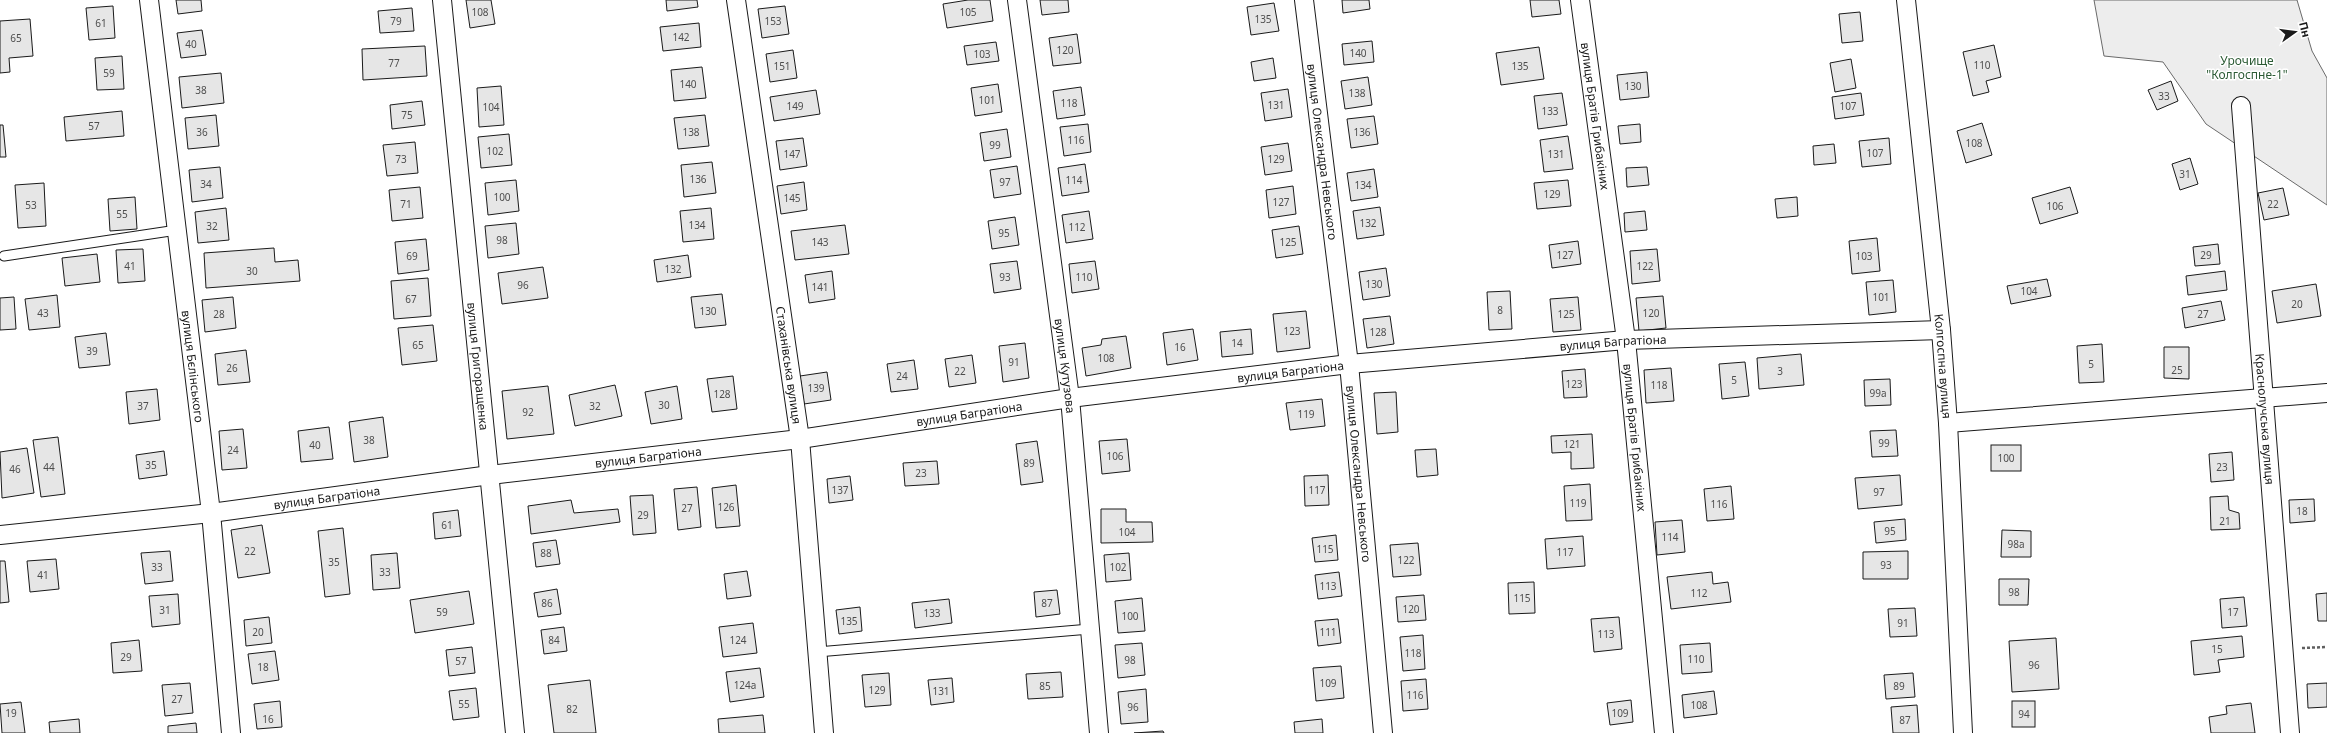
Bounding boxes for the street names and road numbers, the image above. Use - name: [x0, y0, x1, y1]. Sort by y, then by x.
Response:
- street label: вулиця Братів Грибакіних: [1577, 41, 1614, 192]
- street label: вулиця Олександра Невського: [1303, 63, 1342, 241]
- street label: вулиця Григоращенка: [464, 301, 493, 431]
- street label: Стаханівська вулиця: [772, 305, 806, 425]
- street label: вулиця Бєлінського: [178, 309, 208, 423]
- street label: Колгоспна вулиця: [1931, 313, 1956, 419]
- street label: вулиця Кутузова: [1051, 317, 1080, 414]
- street label: вулиця Багратіона: [1559, 330, 1667, 354]
- street label: Краснолучська вулиця: [2252, 353, 2279, 485]
- street label: вулиця Багратіона: [1236, 356, 1345, 386]
- street label: вулиця Братів Грибакіних: [1620, 363, 1651, 513]
- street label: вулиця Олександра Невського: [1342, 385, 1376, 563]
- street label: вулиця Багратіона: [915, 397, 1024, 430]
- street label: вулиця Багратіона: [594, 442, 702, 471]
- street label: вулиця Багратіона: [273, 482, 381, 513]

